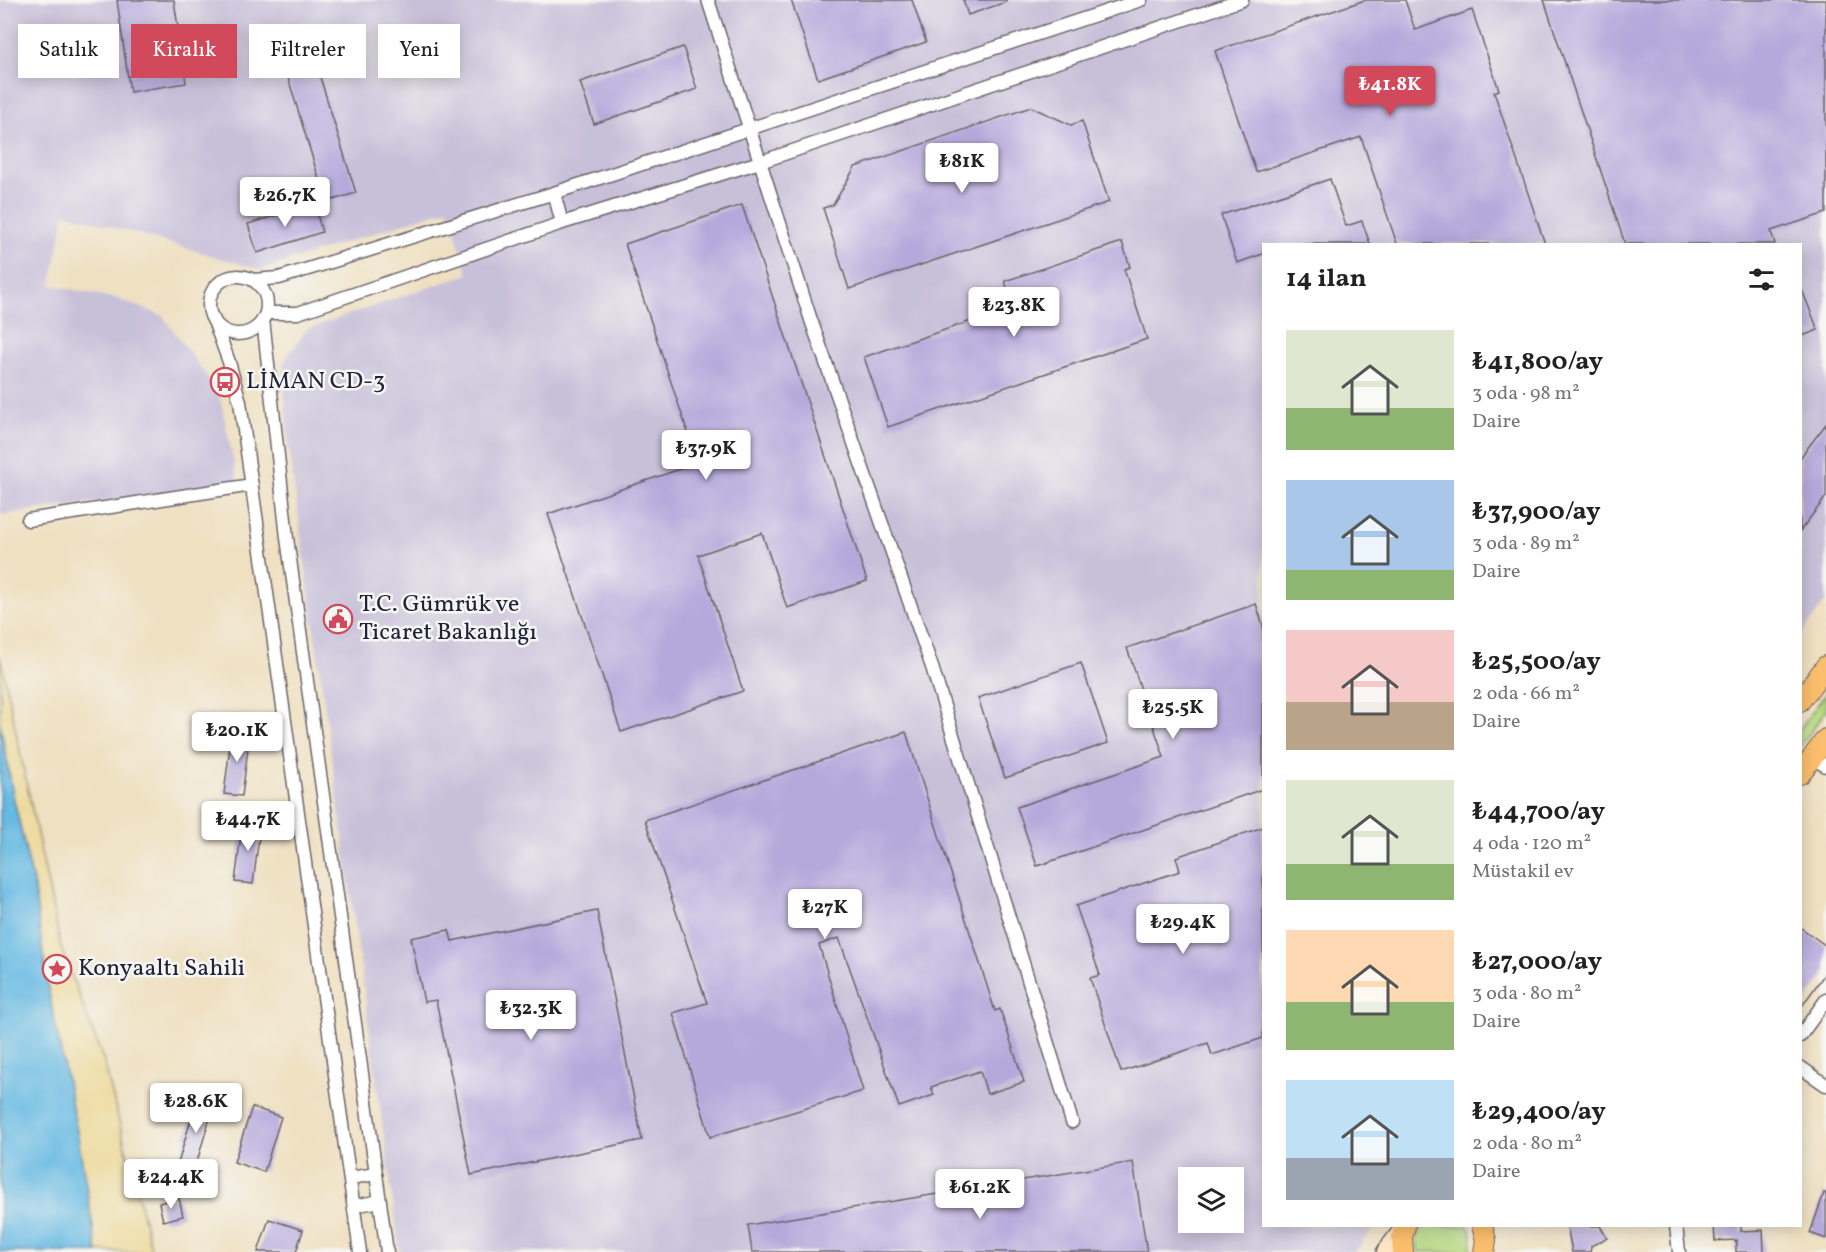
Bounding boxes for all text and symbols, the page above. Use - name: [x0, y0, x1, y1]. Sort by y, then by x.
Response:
- chip: Satılık: [18, 24, 119, 78]
- chip: Kiralık: [131, 24, 237, 78]
- chip: Filtreler: [249, 24, 366, 78]
- chip: Yeni: [378, 24, 460, 78]
- pin: ₺41.8K: [1341, 66, 1439, 117]
- text: ₺41.8K: [1358, 71, 1422, 99]
- pin: ₺81K: [926, 143, 998, 194]
- text: ₺81K: [939, 148, 985, 176]
- pin: ₺26.7K: [236, 177, 334, 228]
- text: ₺26.7K: [254, 182, 316, 210]
- text: 14 ilan: [1286, 261, 1367, 297]
- icon: filters: [1745, 263, 1778, 296]
- pin: ₺23.8K: [965, 287, 1063, 338]
- text: ₺23.8K: [982, 292, 1046, 320]
- text: ₺41,800/ay: [1472, 344, 1603, 380]
- icon: home: [1334, 354, 1406, 426]
- place label: LİMAN CD-3: [246, 365, 385, 399]
- bus stop icon: LİMAN CD-3: [209, 366, 241, 398]
- text: 3 oda · 98 m²: [1472, 380, 1580, 408]
- text: Daire: [1472, 408, 1520, 436]
- pin: ₺37.9K: [657, 430, 755, 481]
- text: ₺37.9K: [676, 435, 736, 463]
- text: ₺37,900/ay: [1472, 494, 1601, 530]
- icon: home: [1334, 504, 1406, 576]
- text: 3 oda · 89 m²: [1472, 530, 1580, 558]
- text: Daire: [1472, 558, 1520, 586]
- place label: T.C. Gümrük ve Ticaret Bakanlığı: [359, 588, 537, 650]
- public building icon: T.C. Gümrük ve Ticaret Bakanlığı: [322, 603, 354, 635]
- text: ₺25,500/ay: [1472, 644, 1601, 680]
- icon: home: [1334, 654, 1406, 726]
- text: 2 oda · 66 m²: [1472, 680, 1580, 708]
- pin: ₺25.5K: [1124, 689, 1222, 740]
- text: ₺25.5K: [1142, 694, 1204, 722]
- text: Daire: [1472, 708, 1520, 736]
- pin: ₺20.1K: [188, 712, 286, 763]
- text: ₺20.1K: [206, 717, 268, 745]
- text: ₺44,700/ay: [1472, 794, 1605, 830]
- pin: ₺44.7K: [199, 801, 297, 852]
- icon: home: [1334, 804, 1406, 876]
- text: ₺44.7K: [215, 806, 281, 834]
- text: 4 oda · 120 m²: [1472, 830, 1591, 858]
- text: Müstakil ev: [1472, 858, 1574, 886]
- pin: ₺27K: [789, 889, 861, 940]
- text: ₺27K: [802, 894, 848, 922]
- pin: ₺29.4K: [1134, 904, 1232, 955]
- text: ₺29.4K: [1150, 909, 1216, 937]
- text: ₺27,000/ay: [1472, 944, 1602, 980]
- place label: Konyaaltı Sahili: [78, 952, 245, 986]
- place icon: Konyaaltı Sahili: [41, 953, 73, 985]
- icon: home: [1334, 954, 1406, 1026]
- text: 3 oda · 80 m²: [1472, 980, 1581, 1008]
- pin: ₺32.3K: [482, 990, 580, 1041]
- text: ₺32.3K: [500, 995, 562, 1023]
- text: Daire: [1472, 1008, 1520, 1036]
- pin: ₺28.6K: [147, 1083, 245, 1134]
- text: ₺28.6K: [164, 1088, 228, 1116]
- text: ₺29,400/ay: [1472, 1094, 1606, 1130]
- icon: home: [1334, 1104, 1406, 1176]
- text: 2 oda · 80 m²: [1472, 1130, 1582, 1158]
- text: Daire: [1472, 1158, 1520, 1186]
- pin: ₺24.4K: [122, 1159, 220, 1210]
- text: ₺24.4K: [138, 1164, 204, 1192]
- map controls: [1178, 1167, 1244, 1233]
- button: layers: [1178, 1167, 1244, 1233]
- pin: ₺61.2K: [931, 1169, 1029, 1220]
- text: ₺61.2K: [949, 1174, 1011, 1202]

